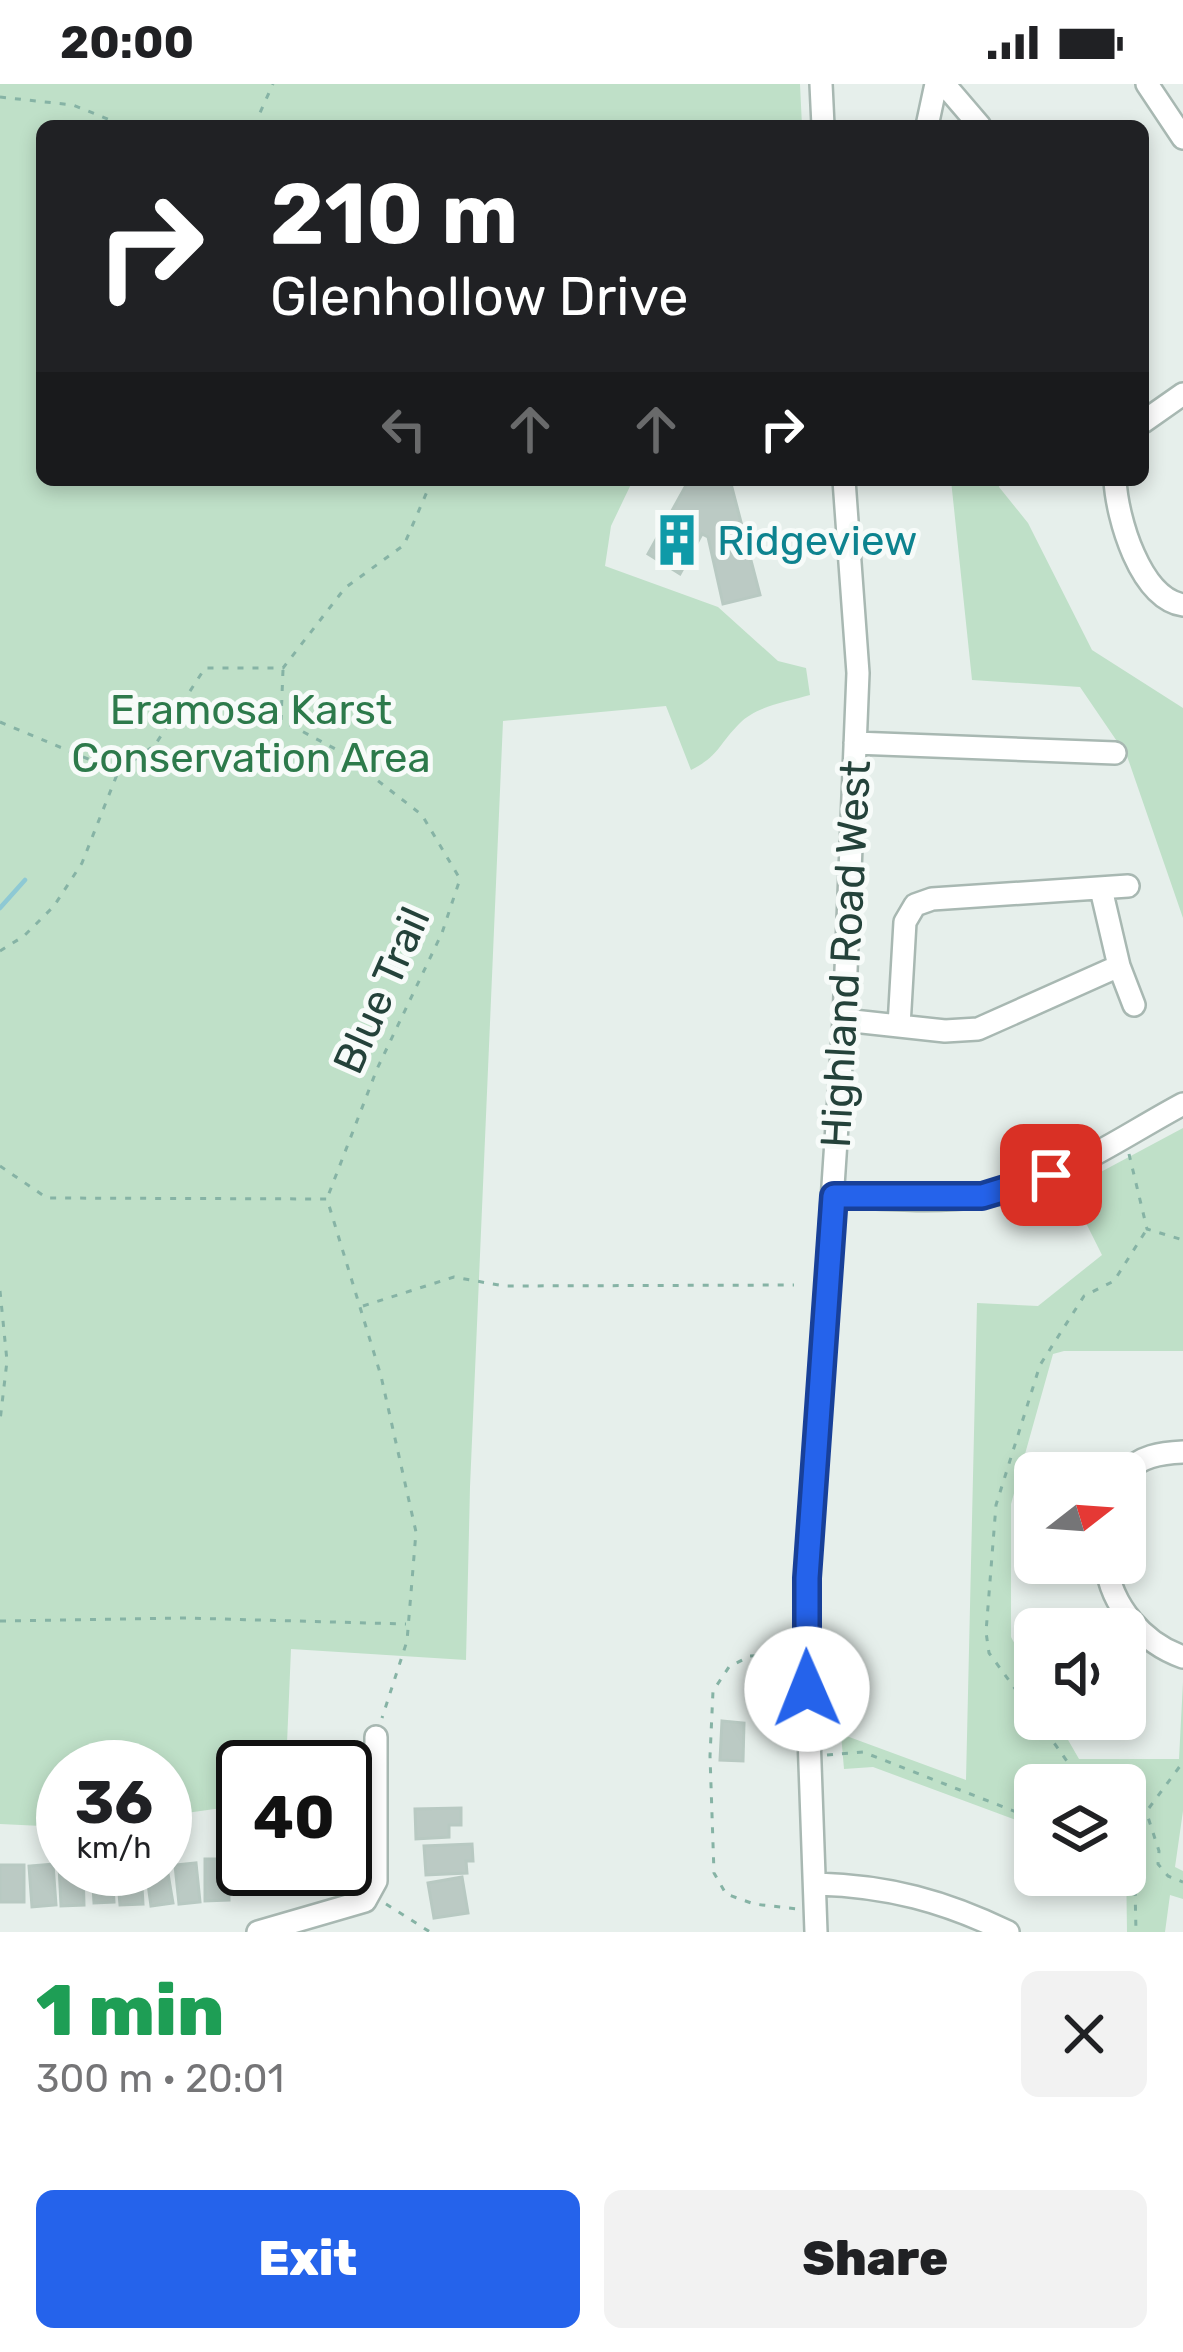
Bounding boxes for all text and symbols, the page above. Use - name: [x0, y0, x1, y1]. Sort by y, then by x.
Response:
- text: 20:00: [60, 16, 194, 69]
- text: 210 m: [270, 164, 518, 264]
- icon: right: [72, 168, 228, 324]
- text: Glenhollow Drive: [270, 265, 689, 329]
- icon: left: [371, 396, 437, 462]
- icon: ahead: [497, 396, 563, 462]
- icon: ahead: [623, 396, 689, 462]
- icon: right: [749, 396, 815, 462]
- building icon: Ridgeview: [648, 511, 706, 569]
- place label: Ridgeview: [717, 516, 918, 566]
- park label: Eramosa Karst Conservation Area: [71, 685, 431, 783]
- street label: Highland Road West: [811, 759, 881, 1149]
- street label: Blue Trail: [323, 900, 441, 1081]
- pin: [1000, 1124, 1102, 1226]
- icon: arrive: [1018, 1142, 1084, 1208]
- north arrow: [1014, 1452, 1146, 1584]
- map controls: [1014, 1452, 1146, 1896]
- button: sound: [1014, 1608, 1146, 1740]
- position arrow: [744, 1626, 870, 1752]
- speed limit sign: 40: [216, 1740, 372, 1896]
- button: layers: [1014, 1764, 1146, 1896]
- text: 36: [75, 1767, 153, 1838]
- text: km/h: [77, 1830, 151, 1866]
- text: 1 min: [36, 1968, 224, 2053]
- button: close: [1021, 1971, 1147, 2097]
- text: 300 m · 20:01: [36, 2056, 284, 2102]
- button: Exit: [36, 2190, 580, 2328]
- button: Share: [604, 2190, 1147, 2328]

